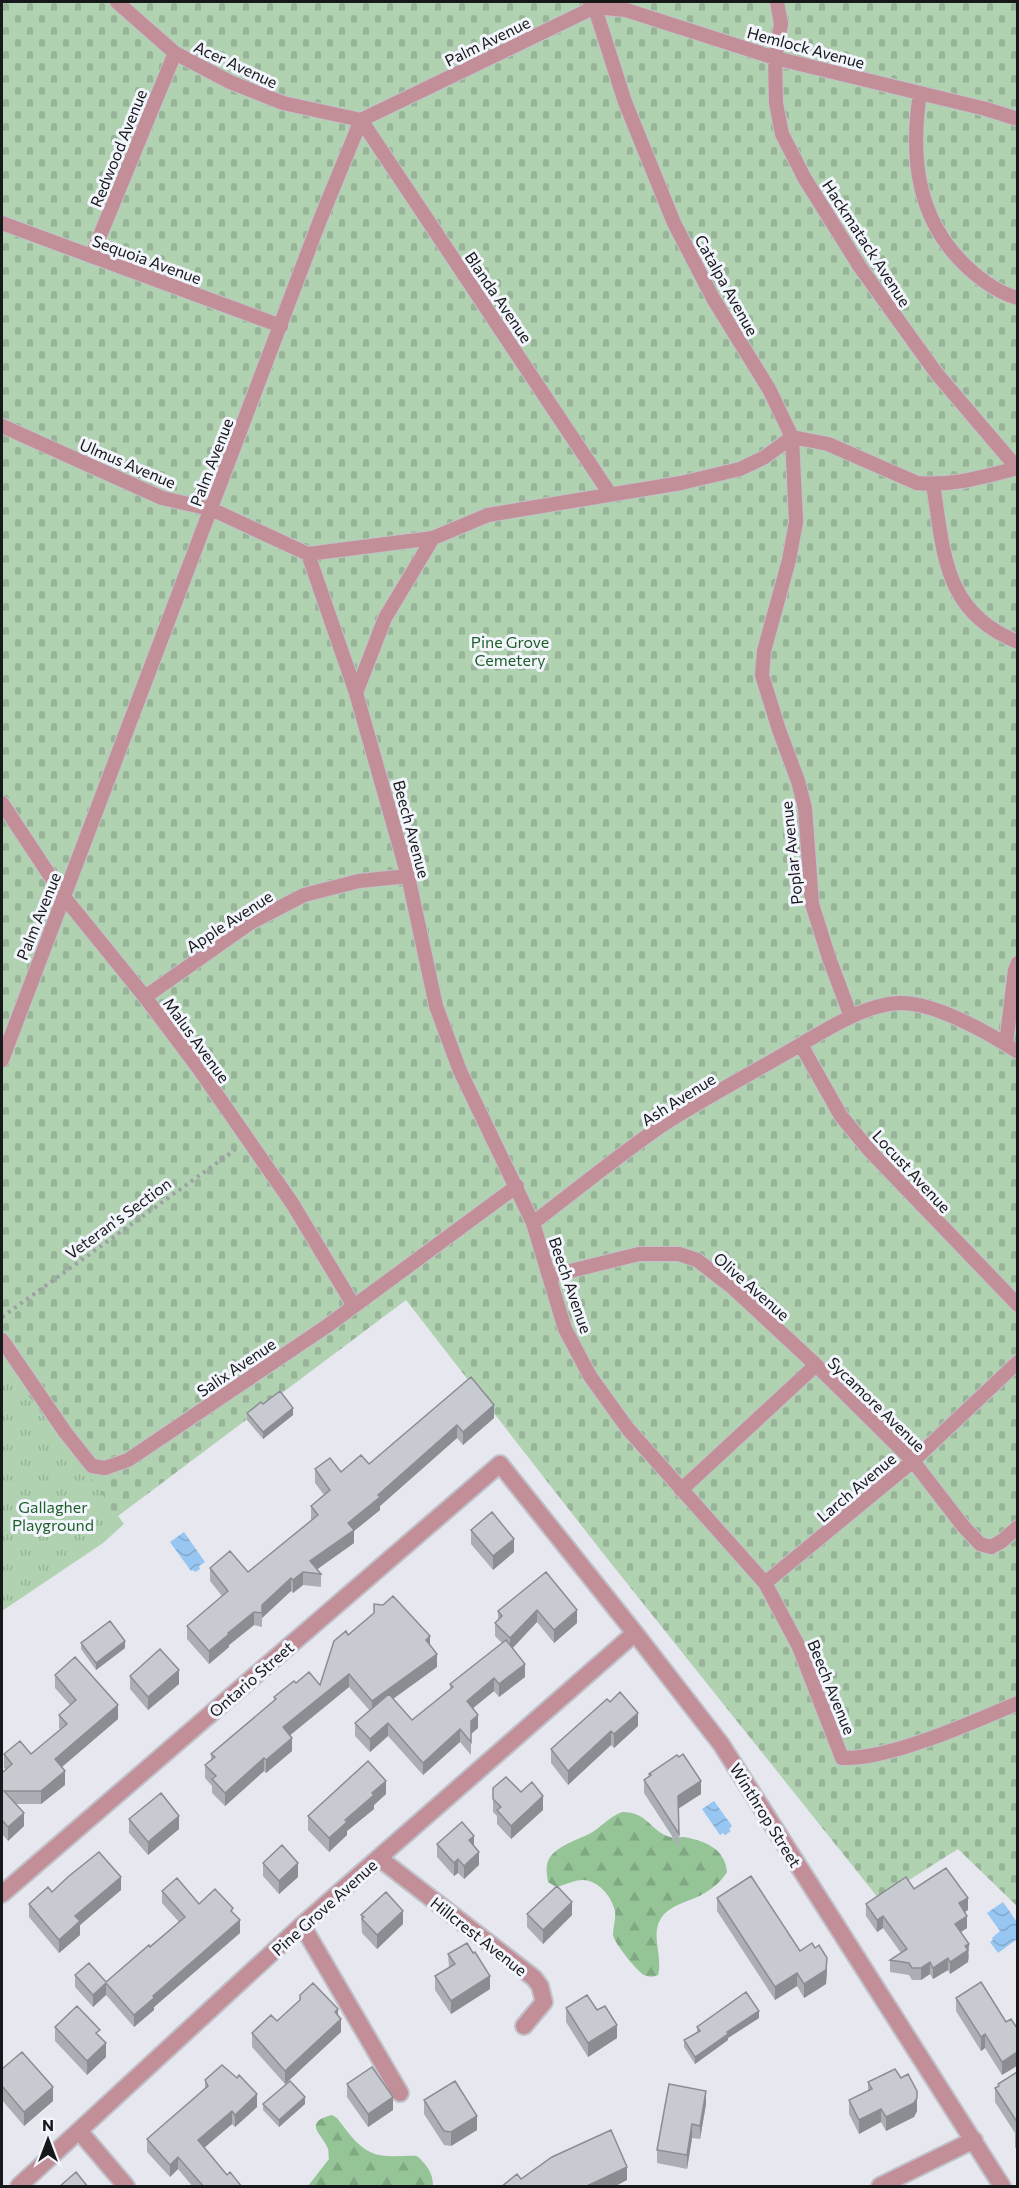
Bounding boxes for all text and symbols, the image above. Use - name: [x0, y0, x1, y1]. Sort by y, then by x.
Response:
- street label: Palm Avenue: [441, 12, 533, 70]
- street label: Hemlock Avenue: [745, 22, 867, 72]
- street label: Acer Avenue: [191, 36, 281, 92]
- street label: Redwood Avenue: [86, 86, 150, 210]
- street label: Hackmatack Avenue: [819, 176, 915, 310]
- street label: Sequoia Avenue: [90, 230, 204, 288]
- street label: Catalpa Avenue: [691, 231, 763, 339]
- street label: Blanda Avenue: [462, 248, 536, 346]
- street label: Palm Avenue: [185, 415, 237, 509]
- street label: Ulmus Avenue: [77, 434, 179, 492]
- park label: Pine Grove Cemetery: [471, 632, 549, 669]
- street label: Beech Avenue: [390, 778, 434, 880]
- street label: Poplar Avenue: [776, 800, 806, 906]
- street label: Palm Avenue: [12, 869, 64, 963]
- street label: Apple Avenue: [182, 886, 276, 956]
- street label: Malus Avenue: [160, 994, 234, 1086]
- street label: Ash Avenue: [637, 1069, 719, 1129]
- street label: Locust Avenue: [869, 1126, 955, 1216]
- street label: Veteran's Section: [62, 1173, 174, 1263]
- street label: Beech Avenue: [546, 1234, 596, 1336]
- street label: Olive Avenue: [710, 1248, 794, 1324]
- street label: Salix Avenue: [193, 1334, 279, 1400]
- street label: Sycamore Avenue: [824, 1353, 930, 1455]
- street label: Larch Avenue: [813, 1449, 899, 1525]
- park label: Gallagher Playground: [12, 1497, 94, 1534]
- street label: Ontario Street: [205, 1637, 297, 1721]
- street label: Beech Avenue: [804, 1637, 860, 1737]
- street label: Winthrop Street: [726, 1760, 806, 1871]
- street label: Pine Grove Avenue: [268, 1855, 380, 1959]
- street label: Hillcrest Avenue: [427, 1893, 531, 1979]
- north arrow: [18, 2110, 78, 2170]
- text: N: [42, 2115, 54, 2134]

